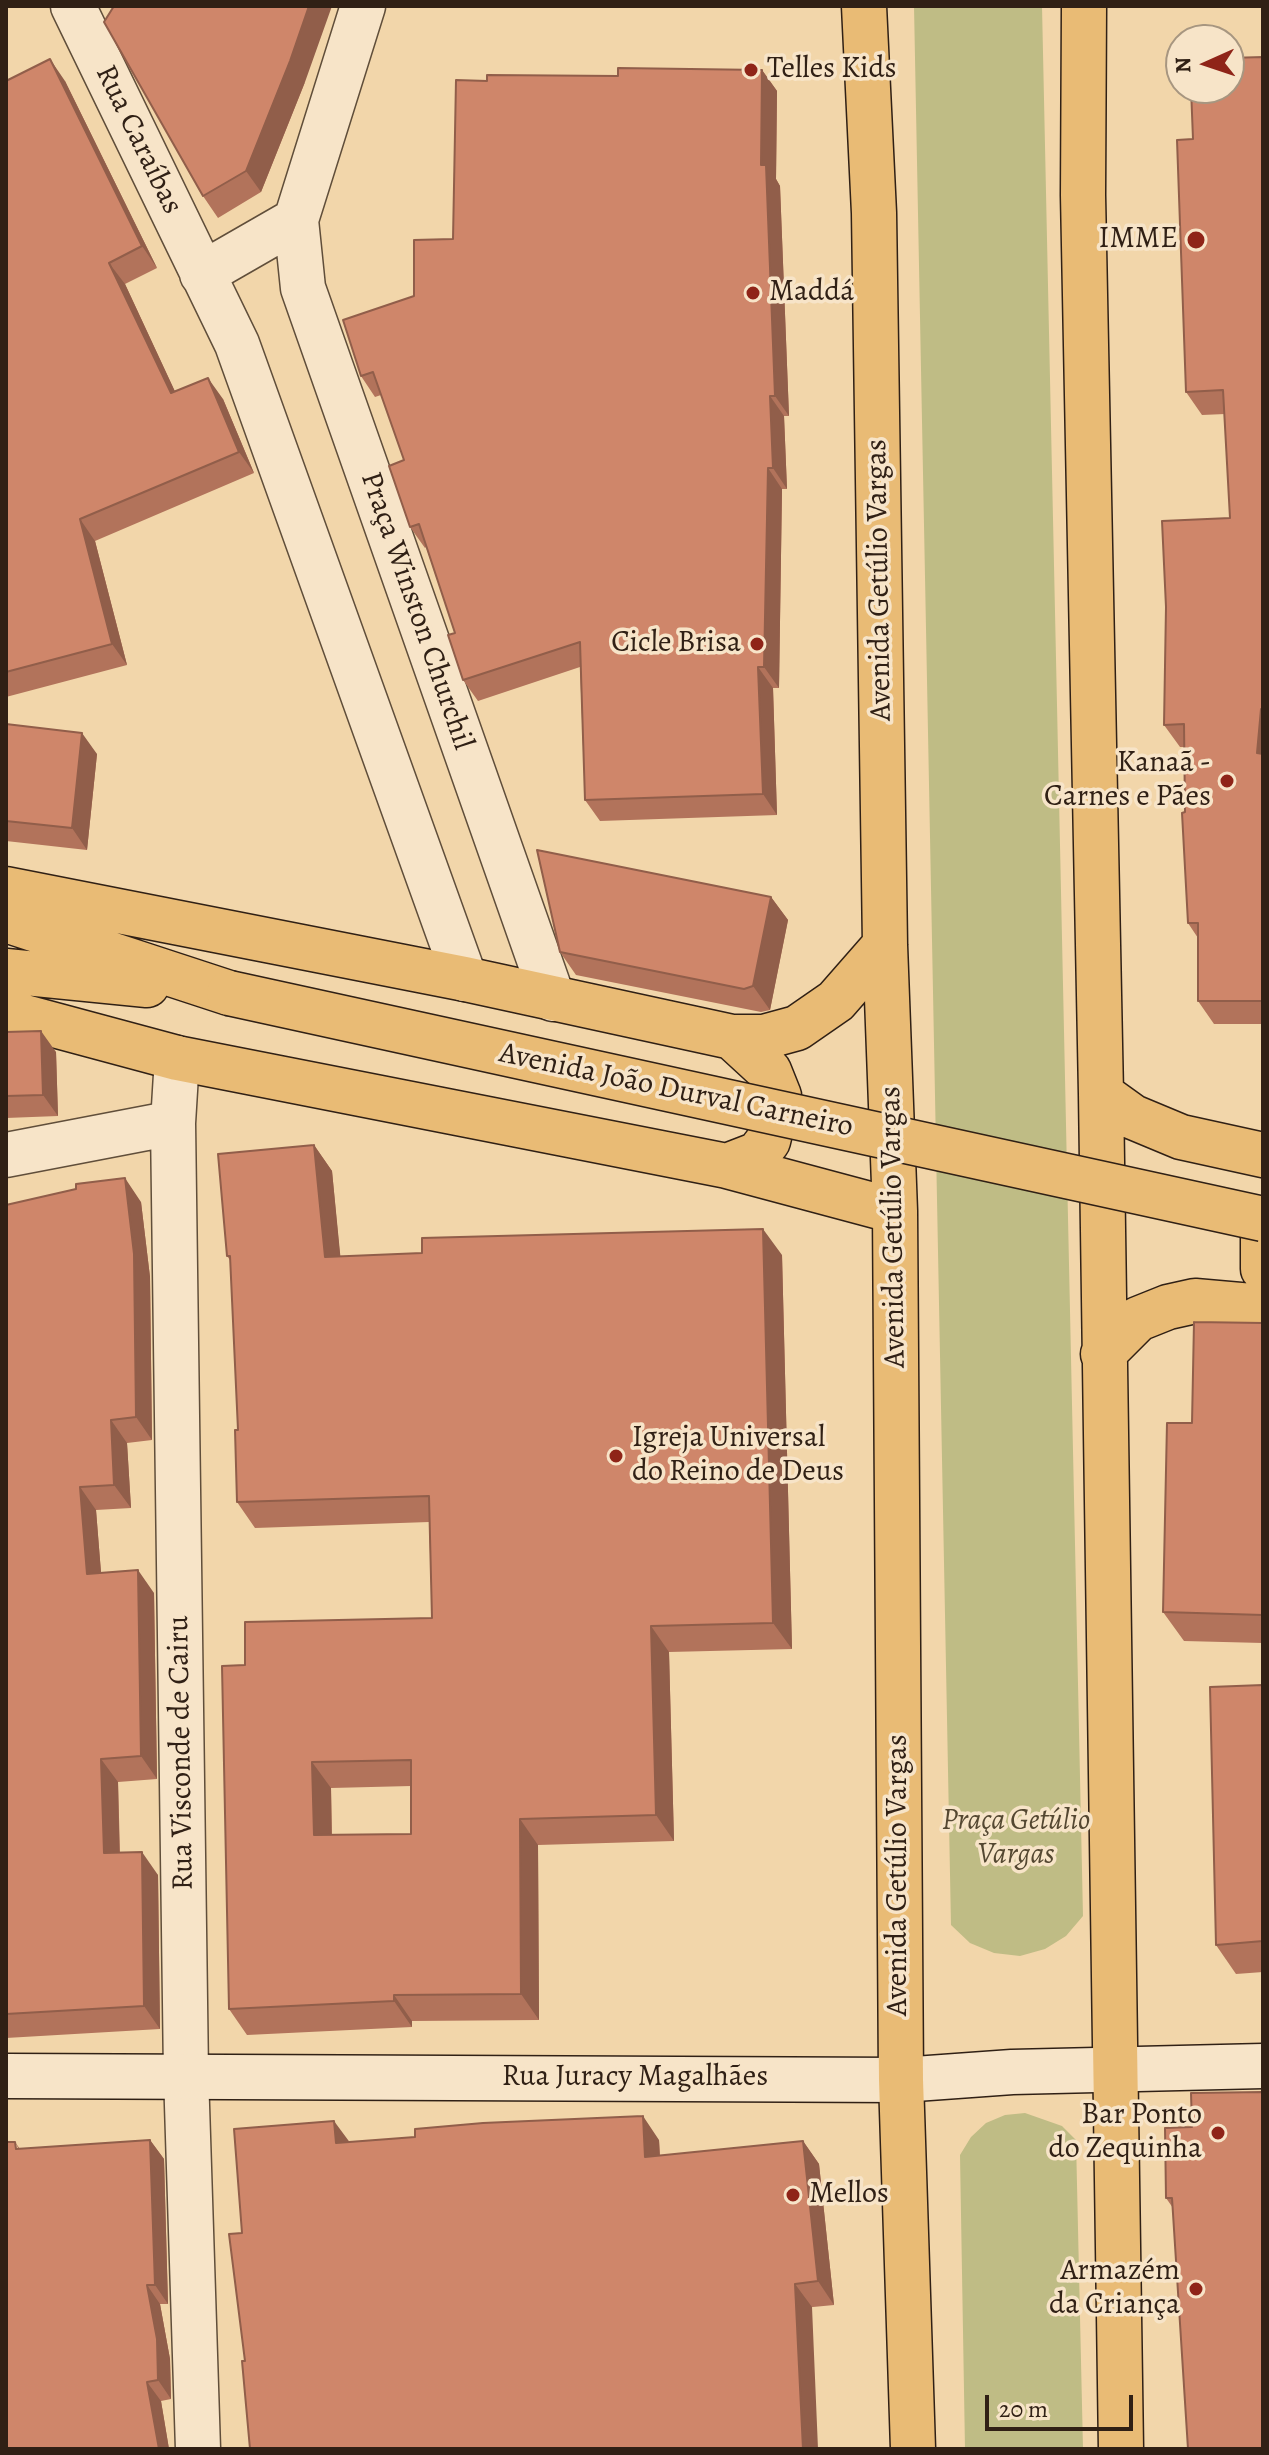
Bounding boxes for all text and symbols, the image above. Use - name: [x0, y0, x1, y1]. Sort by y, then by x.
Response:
- north arrow: [1165, 24, 1245, 104]
- place label: Telles Kids: [767, 52, 897, 88]
- text: N: [1168, 56, 1198, 74]
- street label: Rua Caraíbas: [86, 60, 190, 220]
- marker: Telles Kids: [742, 61, 760, 79]
- place label: IMME: [1099, 222, 1178, 258]
- marker: IMME: [1185, 229, 1207, 251]
- place label: Maddá: [769, 275, 854, 311]
- marker: Maddá: [744, 284, 762, 302]
- street label: Avenida Getúlio Vargas: [860, 439, 900, 721]
- street label: Praça Winston Churchil: [352, 467, 480, 755]
- place label: Cicle Brisa: [611, 626, 741, 662]
- marker: Cicle Brisa: [748, 635, 766, 653]
- place label: Kanaã - Carnes e Pães: [1044, 746, 1211, 816]
- marker: Kanaã - Carnes e Pães: [1218, 772, 1236, 790]
- street label: Avenida João Durval Carneiro: [496, 1036, 856, 1146]
- street label: Avenida Getúlio Vargas: [874, 1086, 914, 1368]
- place label: Igreja Universal do Reino de Deus: [632, 1421, 844, 1492]
- marker: Igreja Universal do Reino de Deus: [607, 1447, 625, 1465]
- street label: Rua Visconde de Cairu: [162, 1615, 202, 1891]
- street label: Avenida Getúlio Vargas: [881, 1734, 917, 2016]
- park label: Praça Getúlio Vargas: [942, 1804, 1090, 1874]
- street label: Rua Juracy Magalhães: [502, 2060, 768, 2096]
- place label: Bar Ponto do Zequinha: [1049, 2098, 1202, 2168]
- marker: Bar Ponto do Zequinha: [1209, 2124, 1227, 2142]
- place label: Mellos: [809, 2177, 889, 2213]
- marker: Mellos: [784, 2186, 802, 2204]
- place label: Armazém da Criança: [1049, 2254, 1180, 2324]
- marker: Armazém da Criança: [1187, 2280, 1205, 2298]
- scale bar: [989, 2379, 1137, 2429]
- text: 20 m: [999, 2393, 1048, 2425]

